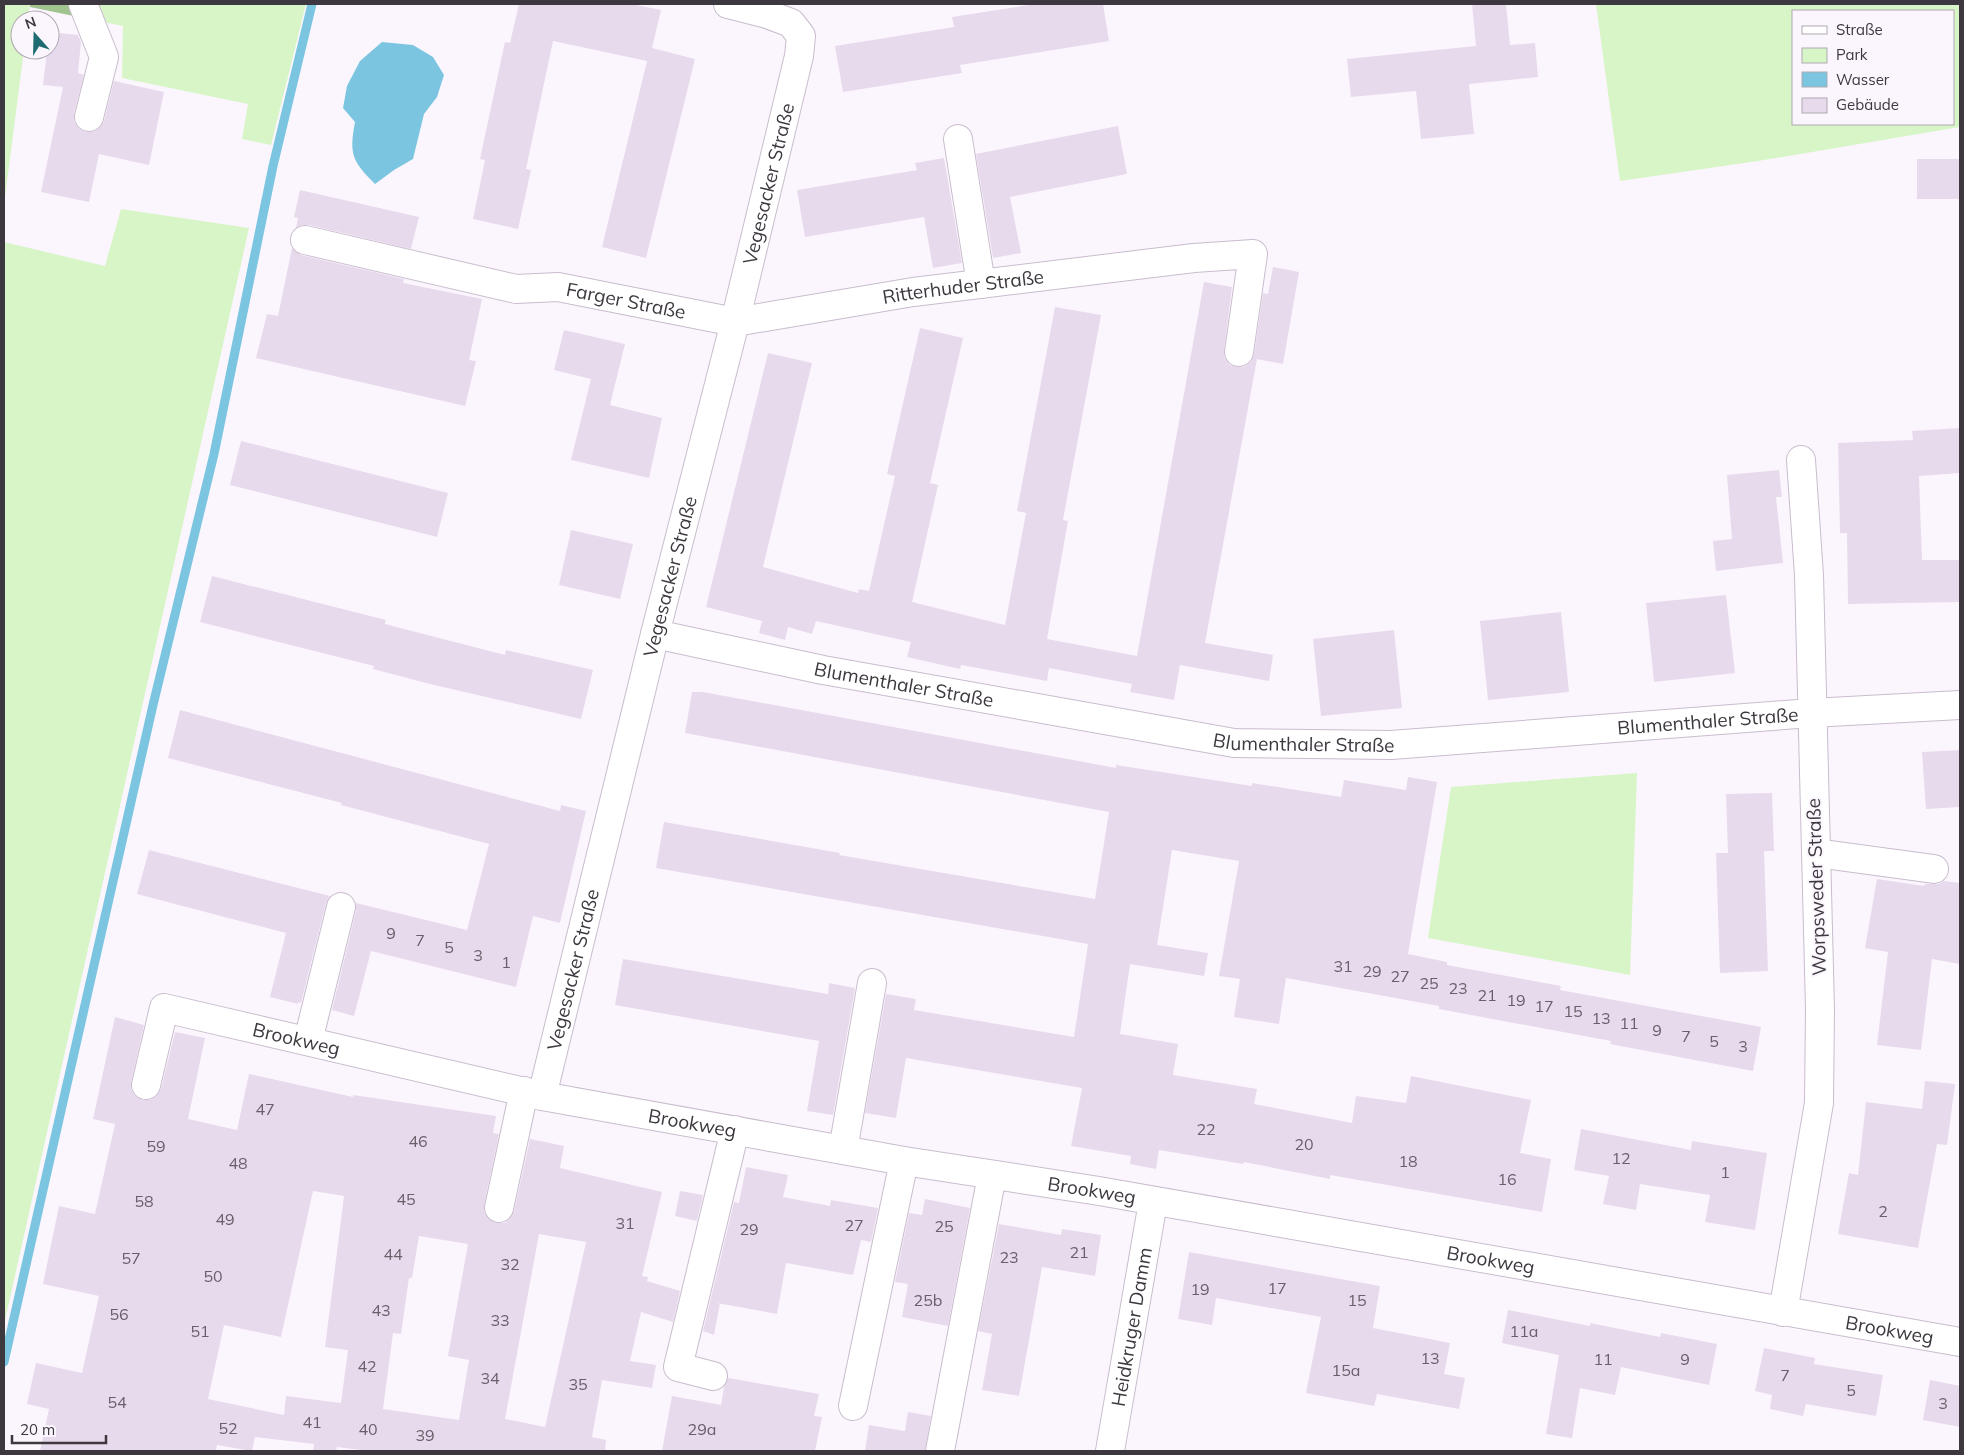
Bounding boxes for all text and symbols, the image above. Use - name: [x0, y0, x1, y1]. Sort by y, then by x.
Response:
- north arrow: [10, 10, 60, 60]
- legend: [1792, 10, 1954, 125]
- text: N: [23, 13, 39, 33]
- text: Straße: [1836, 20, 1883, 39]
- text: Park: [1836, 45, 1868, 64]
- text: Wasser: [1836, 70, 1890, 89]
- text: Gebäude: [1836, 95, 1899, 114]
- street label: Vegesacker Straße: [737, 100, 799, 267]
- street label: Ritterhuder Straße: [880, 264, 1045, 309]
- street label: Farger Straße: [564, 277, 688, 324]
- street label: Vegesacker Straße: [638, 493, 702, 660]
- street label: Blumenthaler Straße: [812, 656, 995, 712]
- street label: Blumenthaler Straße: [1616, 702, 1799, 740]
- street label: Blumenthaler Straße: [1211, 728, 1395, 757]
- street label: Worpsweder Straße: [1801, 798, 1831, 976]
- street label: Vegesacker Straße: [542, 887, 604, 1053]
- house number: 9: [386, 923, 396, 943]
- house number: 7: [415, 930, 425, 950]
- house number: 5: [444, 937, 454, 957]
- house number: 3: [473, 945, 483, 965]
- house number: 1: [501, 952, 511, 972]
- house number: 31: [1333, 956, 1353, 976]
- house number: 29: [1362, 961, 1382, 981]
- house number: 27: [1390, 966, 1410, 986]
- house number: 25: [1419, 973, 1439, 993]
- house number: 23: [1448, 978, 1468, 998]
- house number: 21: [1477, 985, 1497, 1005]
- house number: 19: [1506, 990, 1526, 1010]
- house number: 17: [1534, 996, 1554, 1016]
- house number: 15: [1563, 1001, 1583, 1021]
- house number: 13: [1591, 1008, 1611, 1028]
- house number: 11: [1619, 1013, 1639, 1033]
- street label: Brookweg: [250, 1017, 342, 1061]
- house number: 9: [1652, 1020, 1662, 1040]
- house number: 7: [1681, 1026, 1691, 1046]
- house number: 5: [1709, 1031, 1719, 1051]
- house number: 3: [1738, 1036, 1748, 1056]
- house number: 47: [255, 1099, 275, 1119]
- street label: Brookweg: [646, 1103, 738, 1143]
- house number: 22: [1196, 1119, 1216, 1139]
- house number: 46: [408, 1131, 428, 1151]
- house number: 20: [1294, 1134, 1314, 1154]
- house number: 59: [146, 1136, 166, 1156]
- house number: 12: [1611, 1148, 1631, 1168]
- house number: 18: [1398, 1151, 1418, 1171]
- house number: 48: [228, 1153, 248, 1173]
- house number: 1: [1720, 1162, 1730, 1182]
- house number: 16: [1497, 1169, 1517, 1189]
- street label: Brookweg: [1046, 1171, 1138, 1209]
- house number: 45: [396, 1189, 416, 1209]
- house number: 58: [134, 1191, 154, 1211]
- house number: 2: [1878, 1201, 1888, 1221]
- house number: 49: [215, 1209, 235, 1229]
- house number: 31: [615, 1213, 635, 1233]
- house number: 27: [844, 1215, 864, 1235]
- house number: 25: [934, 1216, 954, 1236]
- house number: 29: [739, 1219, 759, 1239]
- street label: Brookweg: [1445, 1240, 1537, 1279]
- house number: 21: [1069, 1242, 1089, 1262]
- house number: 44: [383, 1244, 403, 1264]
- street label: Heidkruger Damm: [1106, 1245, 1157, 1408]
- house number: 23: [999, 1247, 1019, 1267]
- house number: 57: [121, 1248, 141, 1268]
- house number: 32: [500, 1254, 520, 1274]
- house number: 50: [203, 1266, 223, 1286]
- house number: 17: [1267, 1278, 1287, 1298]
- house number: 19: [1190, 1279, 1210, 1299]
- house number: 25b: [914, 1290, 942, 1310]
- house number: 15: [1347, 1290, 1367, 1310]
- house number: 43: [371, 1300, 391, 1320]
- house number: 56: [109, 1304, 129, 1324]
- house number: 33: [490, 1310, 510, 1330]
- street label: Brookweg: [1844, 1310, 1936, 1349]
- house number: 51: [190, 1321, 210, 1341]
- house number: 11a: [1510, 1321, 1538, 1341]
- house number: 13: [1420, 1348, 1440, 1368]
- house number: 11: [1593, 1349, 1613, 1369]
- house number: 9: [1680, 1349, 1690, 1369]
- house number: 42: [357, 1356, 377, 1376]
- house number: 15a: [1332, 1360, 1360, 1380]
- house number: 7: [1780, 1365, 1790, 1385]
- house number: 34: [480, 1368, 500, 1388]
- house number: 35: [568, 1374, 588, 1394]
- house number: 5: [1846, 1380, 1856, 1400]
- house number: 54: [107, 1392, 127, 1412]
- house number: 3: [1938, 1393, 1948, 1413]
- scale bar: [12, 1412, 106, 1444]
- house number: 41: [302, 1412, 322, 1432]
- house number: 52: [218, 1418, 238, 1438]
- house number: 40: [358, 1419, 378, 1439]
- house number: 29a: [688, 1419, 716, 1439]
- text: 20 m: [20, 1420, 55, 1439]
- house number: 39: [415, 1425, 435, 1445]

